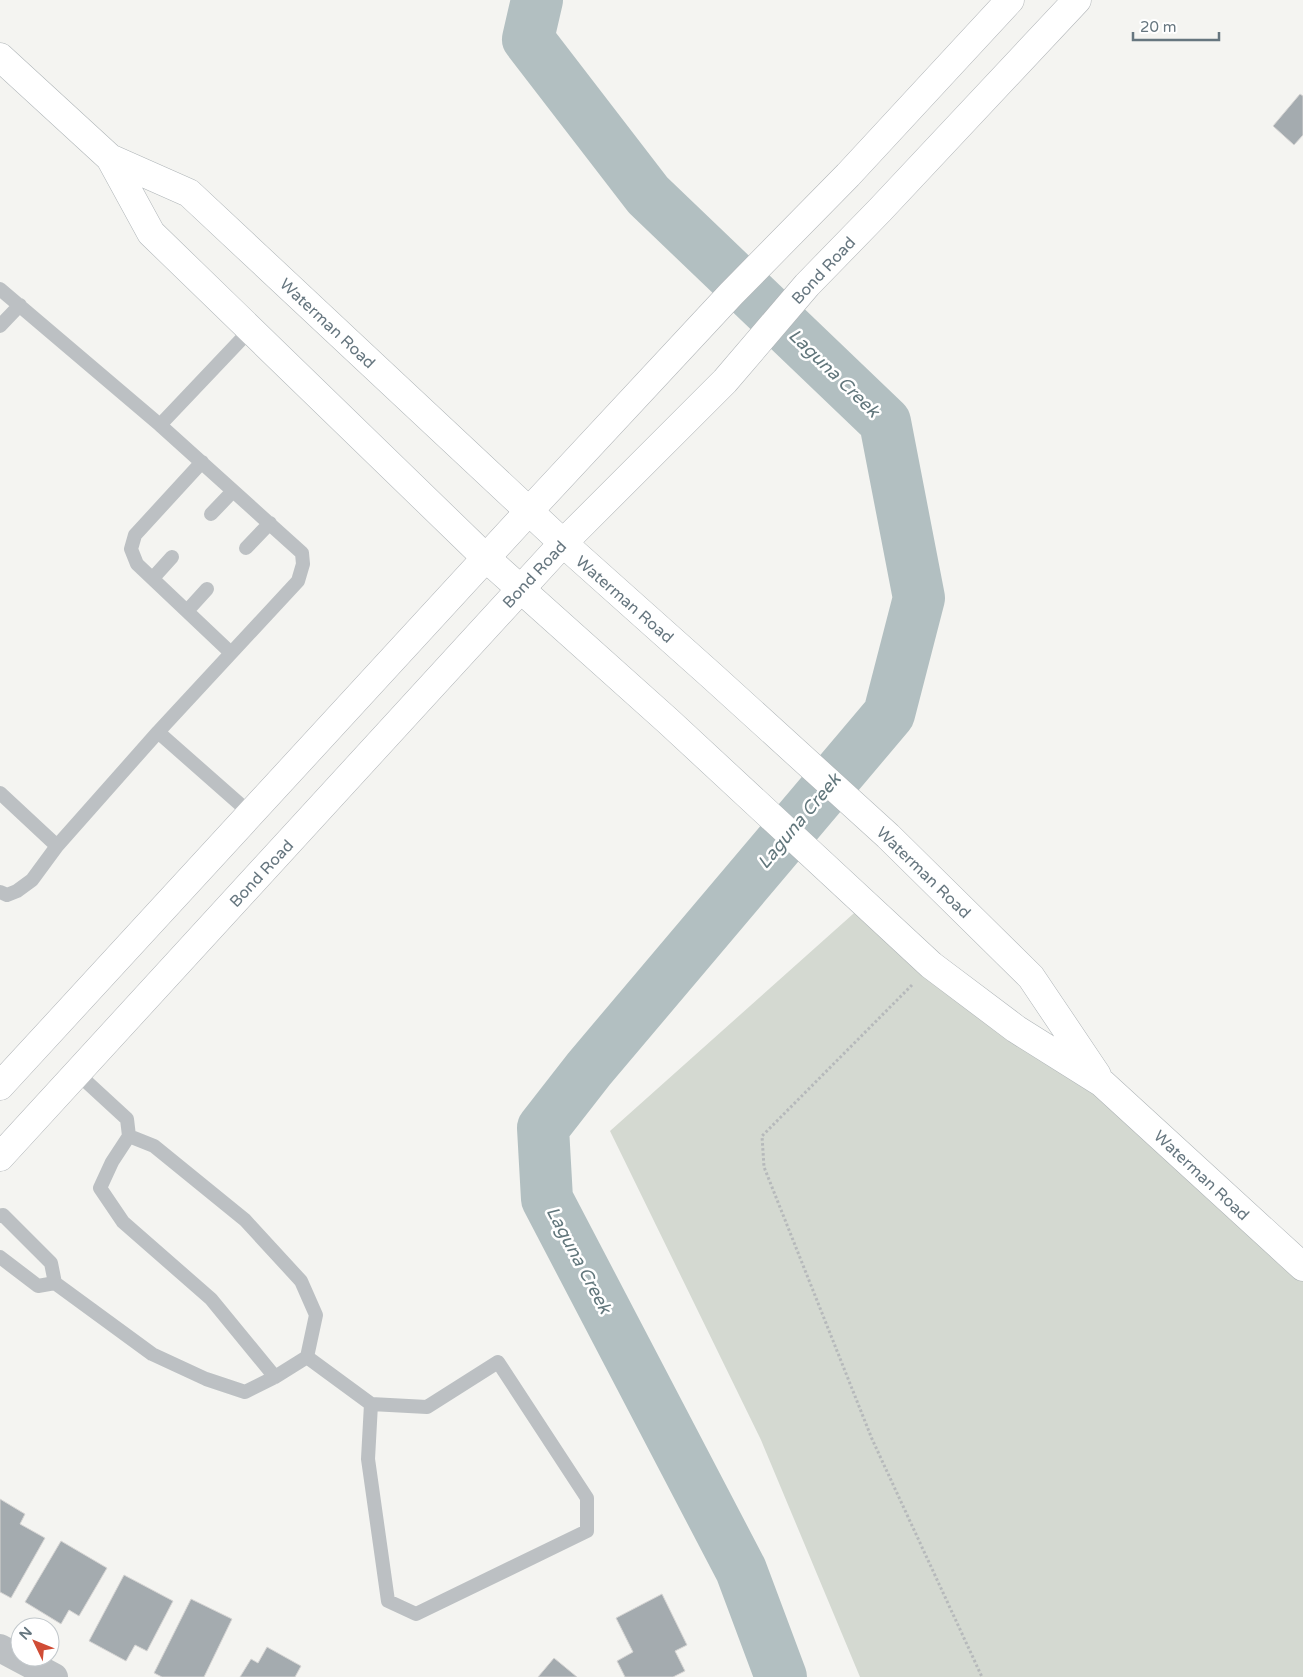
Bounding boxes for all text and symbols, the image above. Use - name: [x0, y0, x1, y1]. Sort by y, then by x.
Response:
- scale bar: [1133, 10, 1219, 42]
- text: 20 m: [1140, 18, 1177, 36]
- street label: Bond Road: [787, 233, 860, 309]
- street label: Waterman Road: [275, 274, 379, 373]
- water label: Laguna Creek: [784, 324, 885, 423]
- street label: Bond Road: [498, 537, 571, 613]
- street label: Waterman Road: [571, 552, 677, 648]
- water label: Laguna Creek: [753, 768, 846, 873]
- street label: Waterman Road: [872, 823, 975, 923]
- street label: Bond Road: [225, 836, 298, 912]
- street label: Waterman Road: [1149, 1126, 1253, 1225]
- water label: Laguna Creek: [542, 1203, 617, 1318]
- north arrow: [10, 1617, 60, 1667]
- text: N: [16, 1624, 36, 1643]

